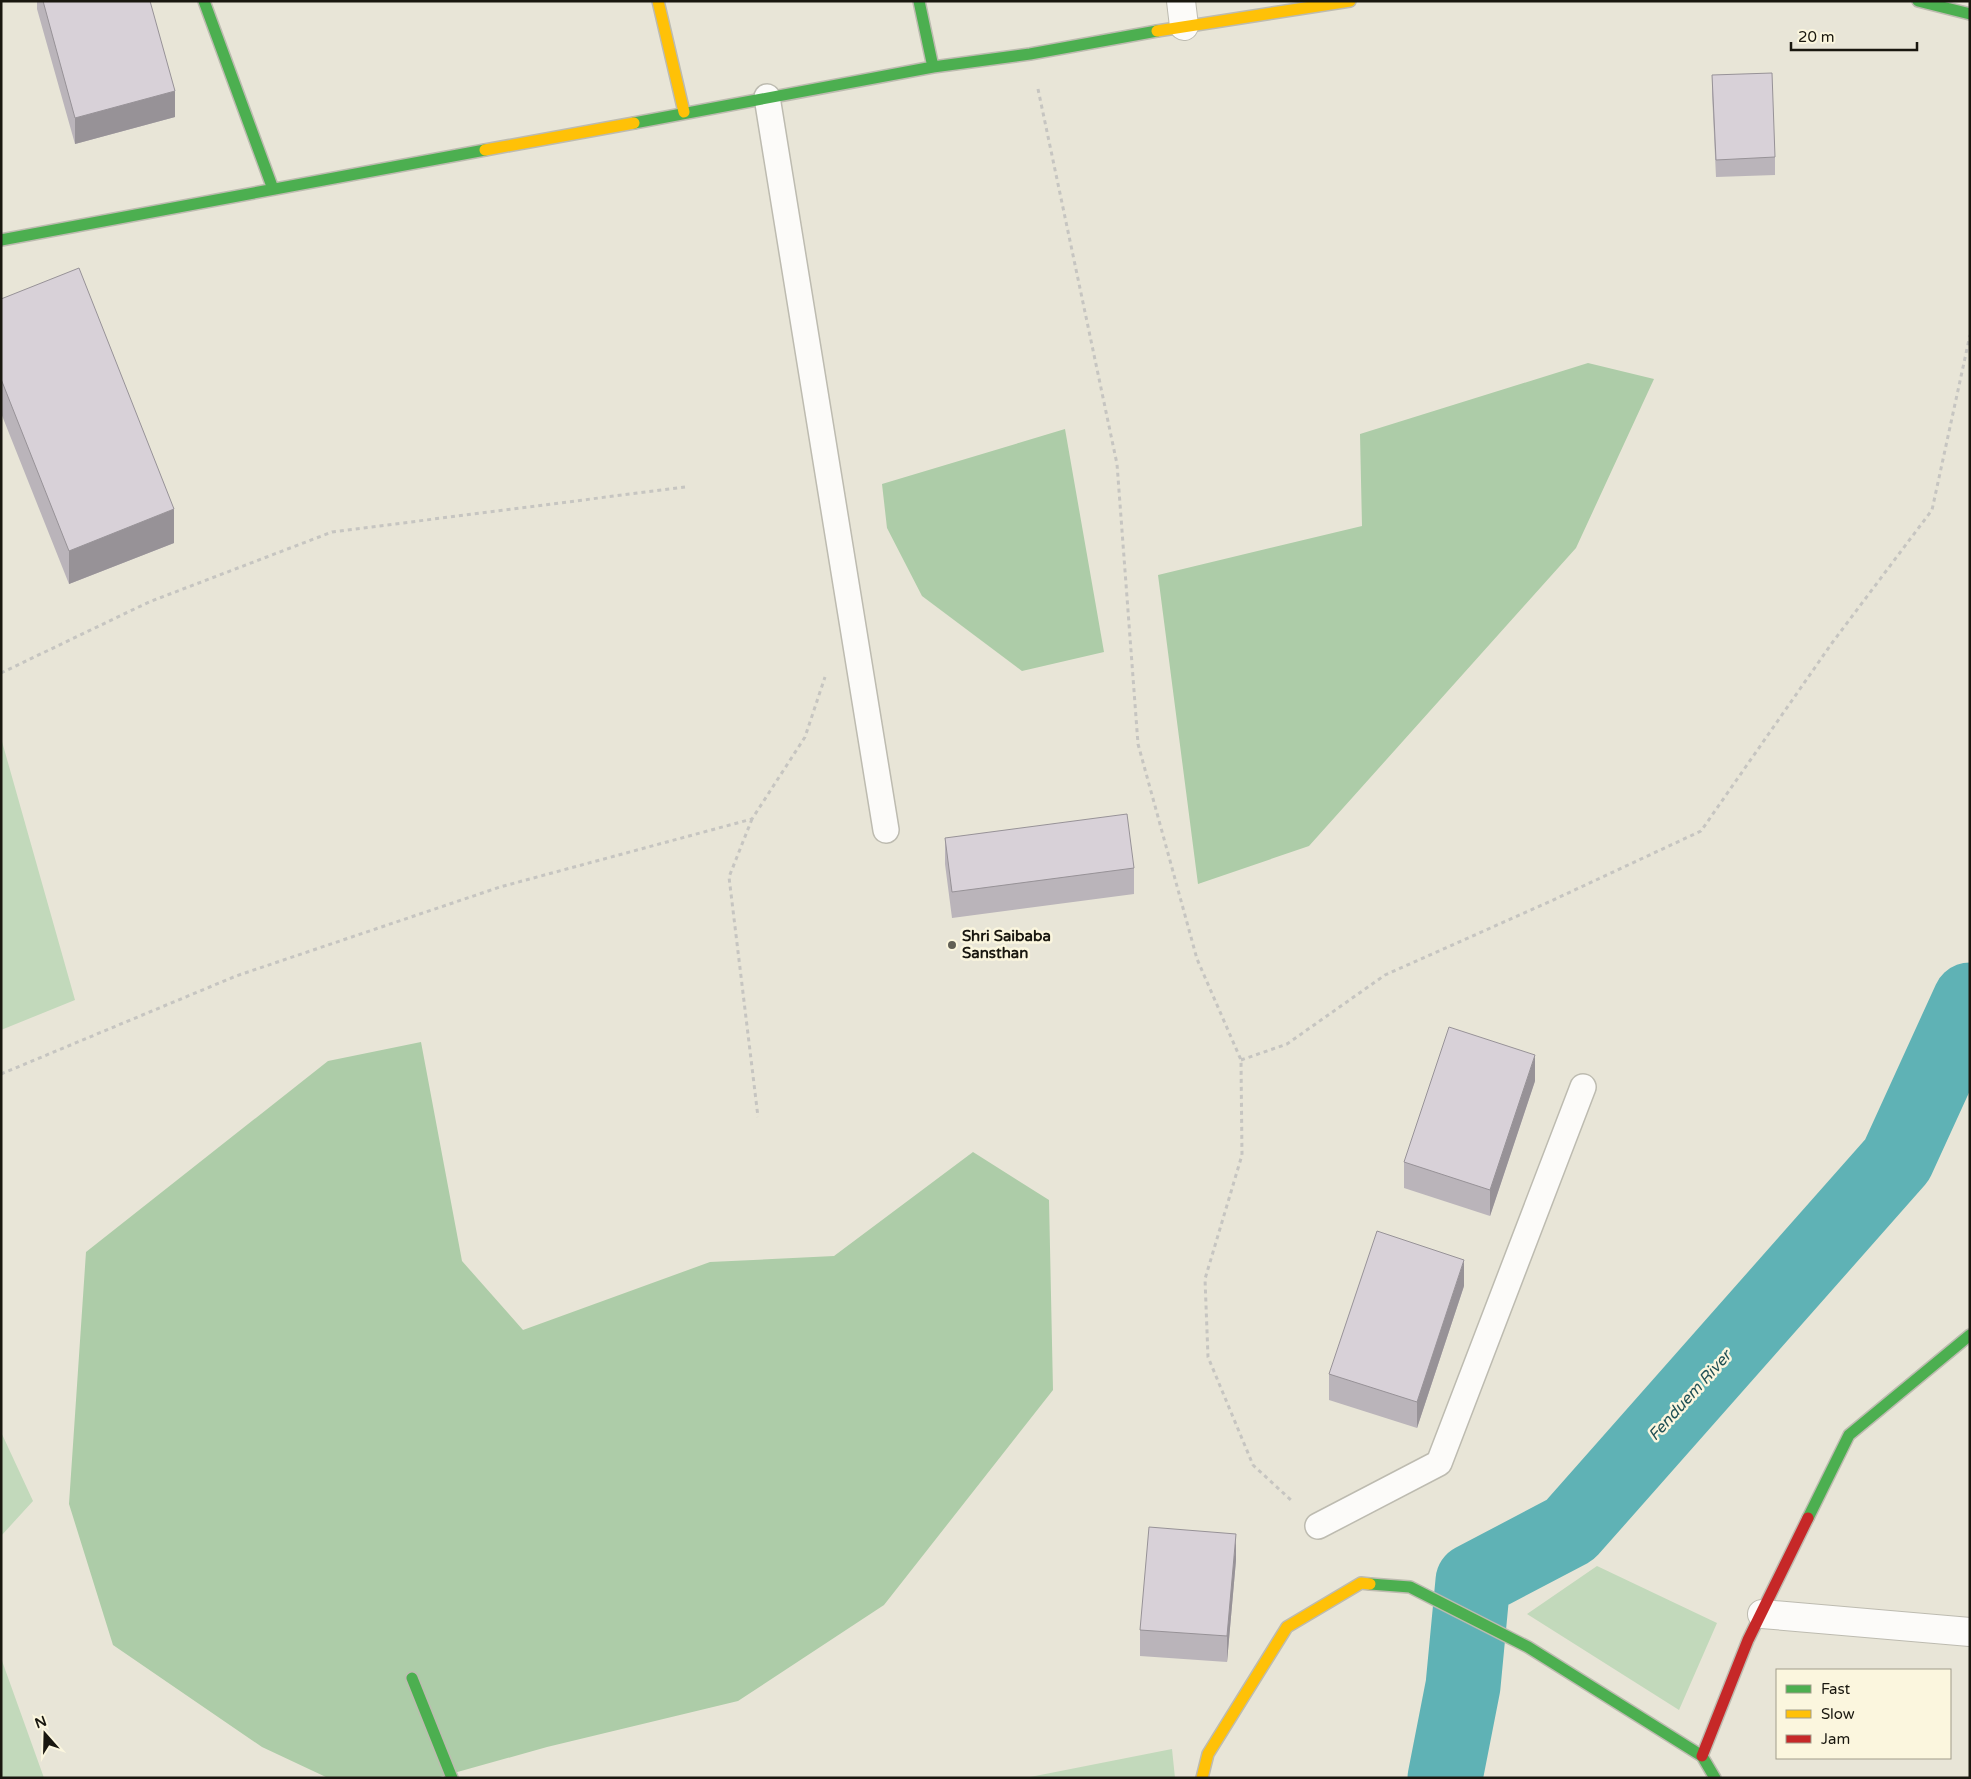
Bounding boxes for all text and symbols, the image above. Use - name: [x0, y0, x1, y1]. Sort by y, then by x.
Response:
- scale bar: [1791, 20, 1917, 52]
- text: 20 m: [1798, 28, 1835, 46]
- place label: Shri Saibaba Sansthan: [962, 927, 1051, 962]
- marker: Shri Saibaba Sansthan: [946, 939, 958, 951]
- water label: Fenduem River: [1644, 1345, 1737, 1445]
- legend: [1776, 1669, 1951, 1759]
- text: Fast: [1821, 1680, 1851, 1698]
- text: Slow: [1821, 1705, 1855, 1723]
- north arrow: [20, 1709, 70, 1759]
- text: N: [33, 1712, 49, 1732]
- text: Jam: [1821, 1730, 1850, 1748]

